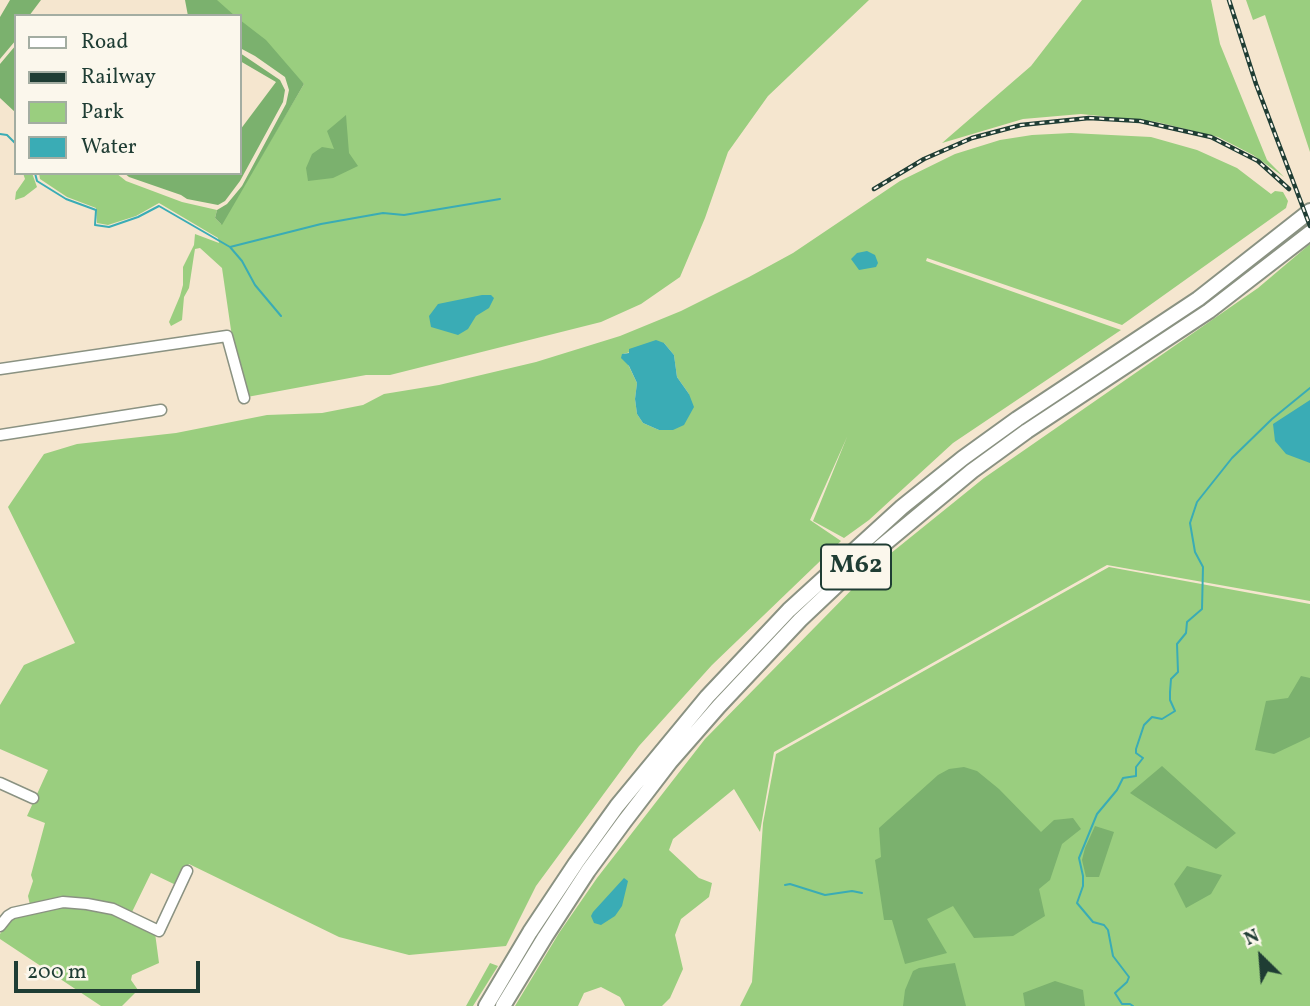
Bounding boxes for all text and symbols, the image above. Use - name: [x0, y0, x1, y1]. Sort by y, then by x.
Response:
- legend: [14, 14, 242, 175]
- text: Road: [81, 28, 128, 57]
- text: Railway: [81, 63, 156, 92]
- text: Park: [81, 98, 124, 127]
- text: Water: [81, 133, 137, 162]
- road number: M62: [821, 544, 891, 590]
- north arrow: [1226, 922, 1296, 992]
- text: N: [1240, 923, 1264, 953]
- scale bar: [18, 946, 203, 990]
- text: 200 m: [27, 958, 87, 987]

